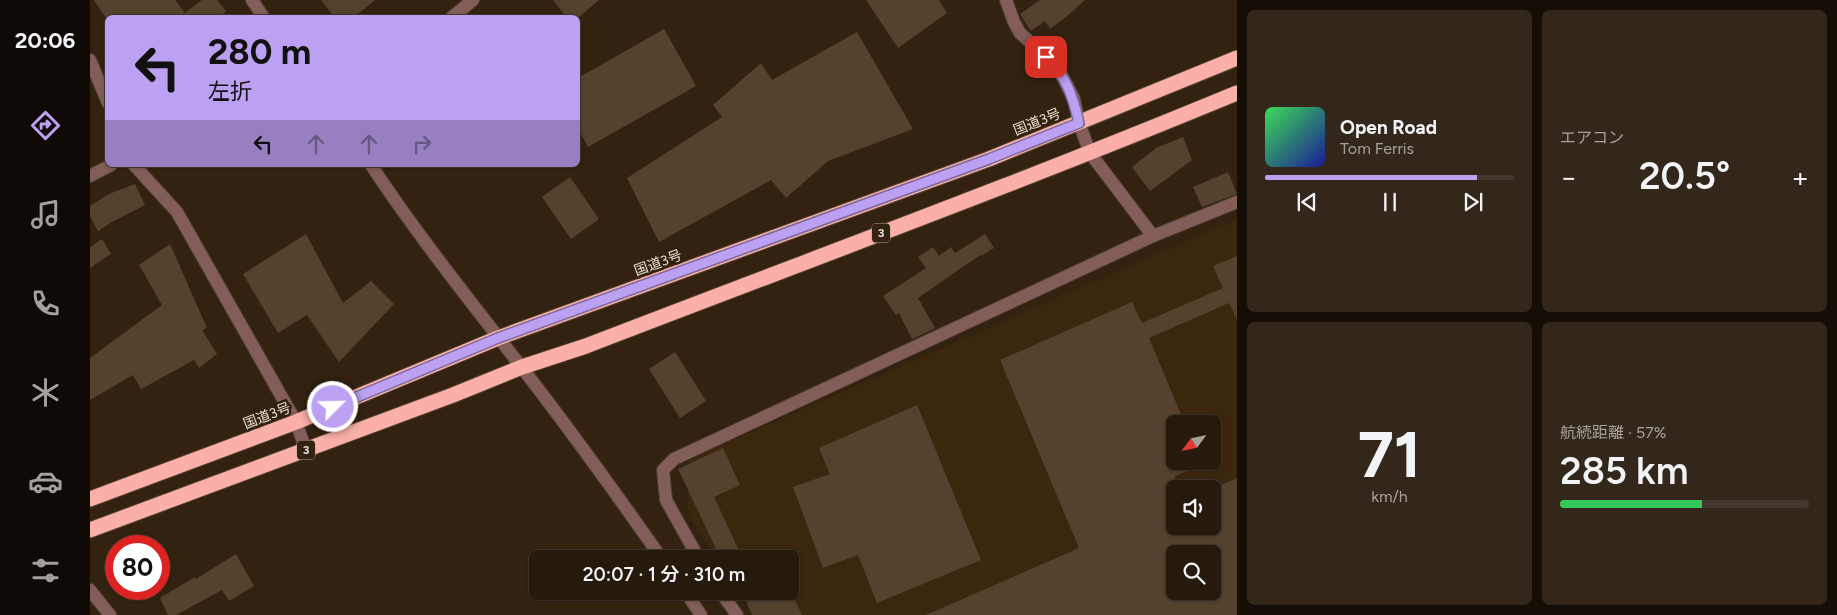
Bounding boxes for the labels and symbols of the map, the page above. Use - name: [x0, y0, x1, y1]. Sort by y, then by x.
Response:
- pin: [1025, 36, 1067, 78]
- street label: 国道3号: [1011, 105, 1063, 139]
- road number: 3: [872, 224, 890, 242]
- street label: 国道3号: [632, 247, 684, 279]
- position arrow: [306, 380, 358, 432]
- street label: 国道3号: [241, 399, 293, 433]
- north arrow: [1166, 415, 1221, 470]
- road number: 3: [297, 440, 315, 460]
- speed limit sign: 80: [105, 535, 170, 600]

